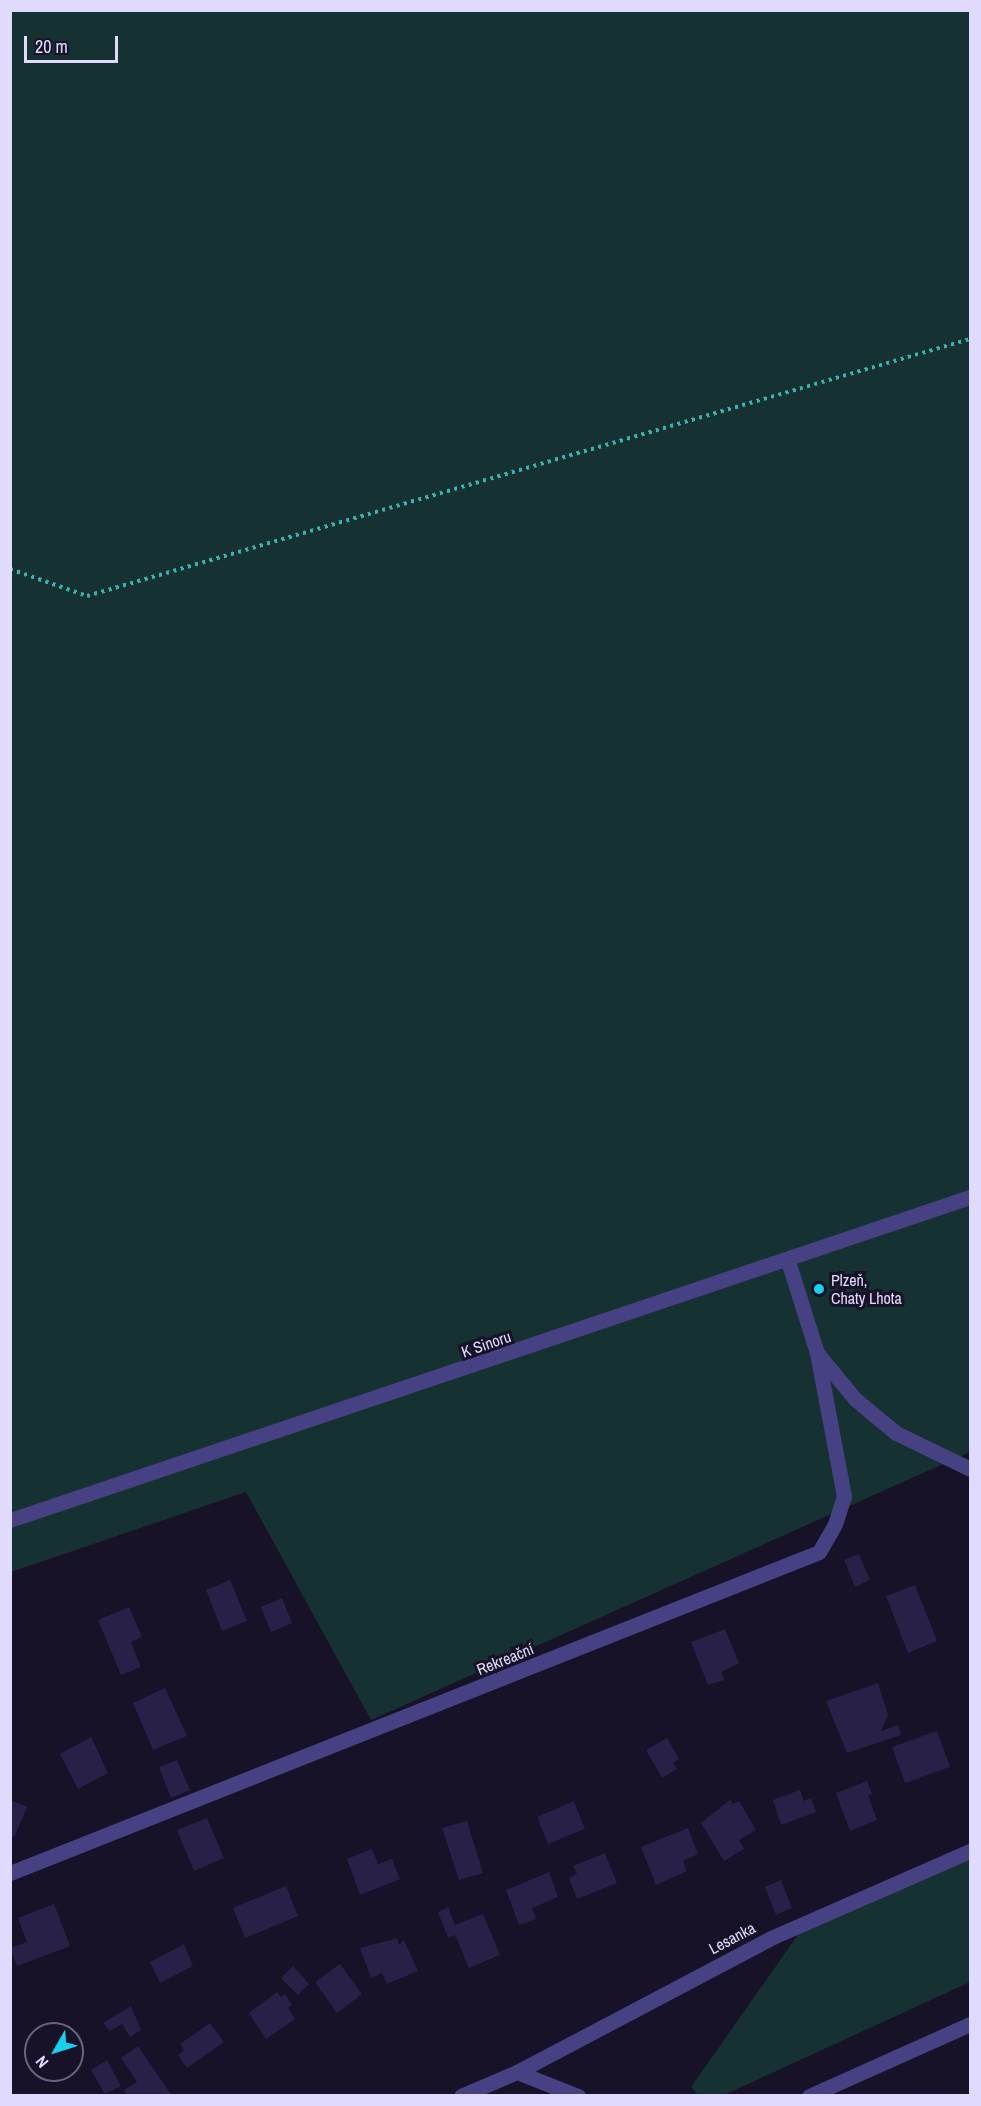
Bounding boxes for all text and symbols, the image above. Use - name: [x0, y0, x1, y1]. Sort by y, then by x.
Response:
- scale bar: [27, 24, 122, 62]
- text: 20 m: [35, 34, 68, 59]
- place label: Plzeň, Chaty Lhota: [831, 1270, 902, 1308]
- marker: Plzeň, Chaty Lhota: [812, 1282, 826, 1296]
- street label: K Sinoru: [459, 1327, 513, 1361]
- street label: Rekreační: [474, 1639, 536, 1679]
- street label: Lesanka: [706, 1918, 758, 1958]
- north arrow: [24, 2022, 84, 2082]
- text: N: [30, 2051, 53, 2073]

